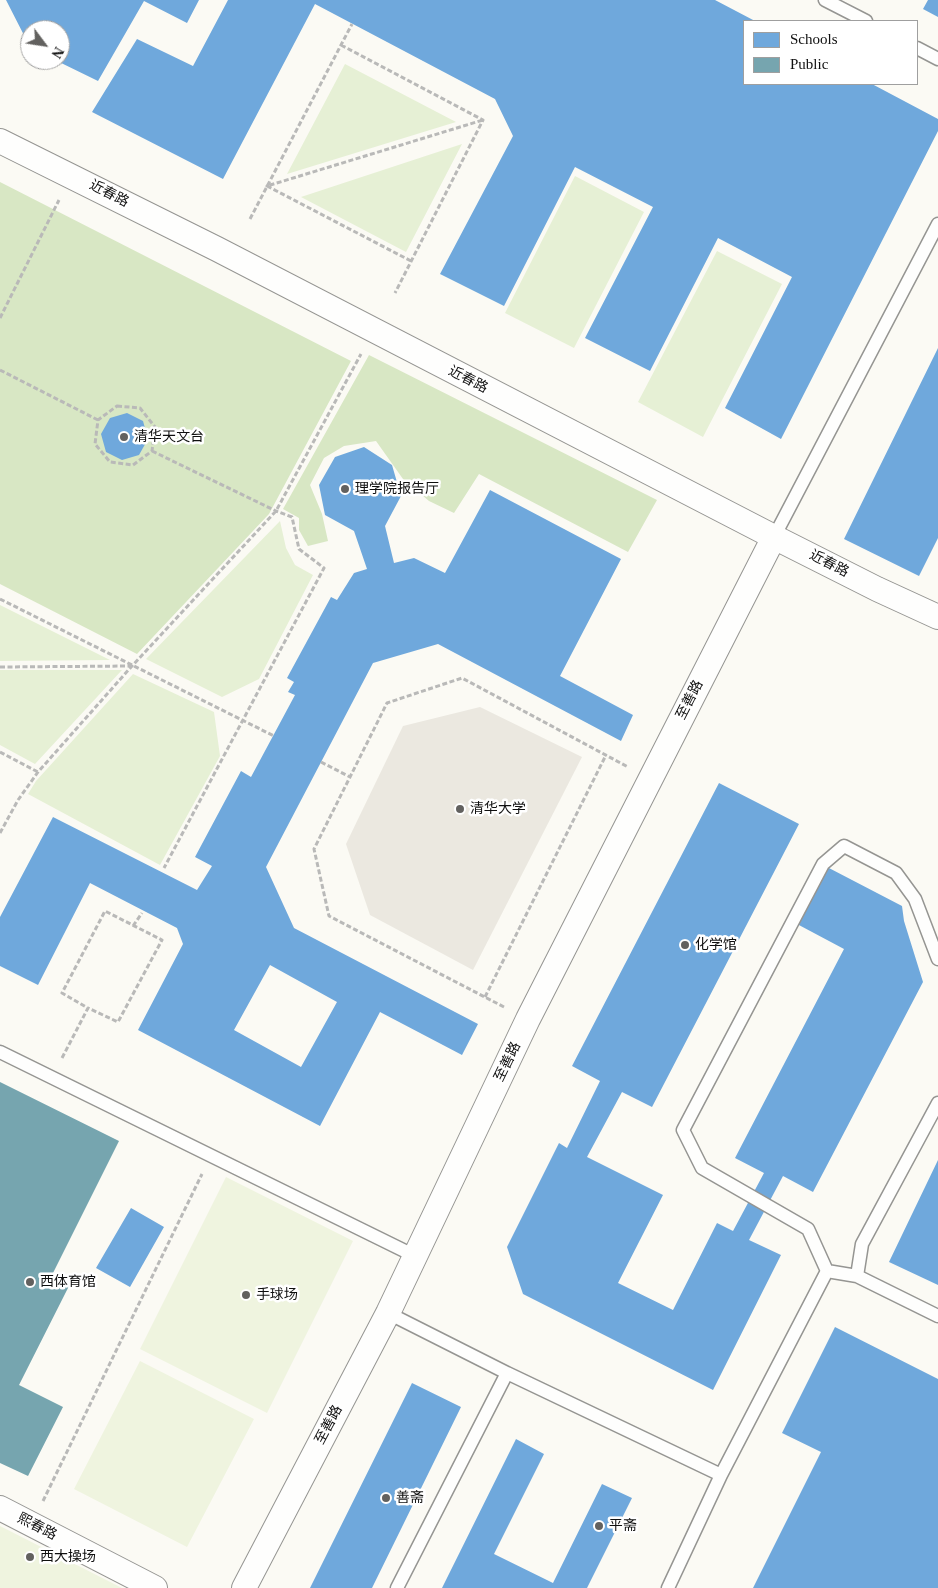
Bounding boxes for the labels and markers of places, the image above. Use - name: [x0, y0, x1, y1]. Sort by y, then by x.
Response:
- place label: 清华天文台: [134, 429, 204, 445]
- marker: 清华天文台: [118, 431, 130, 443]
- place label: 理学院报告厅: [355, 481, 439, 497]
- marker: 理学院报告厅: [339, 483, 351, 495]
- place label: 清华大学: [470, 801, 526, 817]
- marker: 清华大学: [454, 803, 466, 815]
- place label: 化学馆: [695, 937, 737, 953]
- marker: 化学馆: [679, 939, 691, 951]
- place label: 西体育馆: [40, 1274, 96, 1290]
- marker: 西体育馆: [24, 1276, 36, 1288]
- place label: 手球场: [256, 1287, 298, 1303]
- marker: 手球场: [240, 1289, 252, 1301]
- place label: 善斋: [396, 1490, 424, 1506]
- marker: 善斋: [380, 1492, 392, 1504]
- place label: 平斋: [609, 1518, 637, 1534]
- marker: 平斋: [593, 1520, 605, 1532]
- place label: 西大操场: [40, 1549, 96, 1565]
- marker: 西大操场: [24, 1551, 36, 1563]

